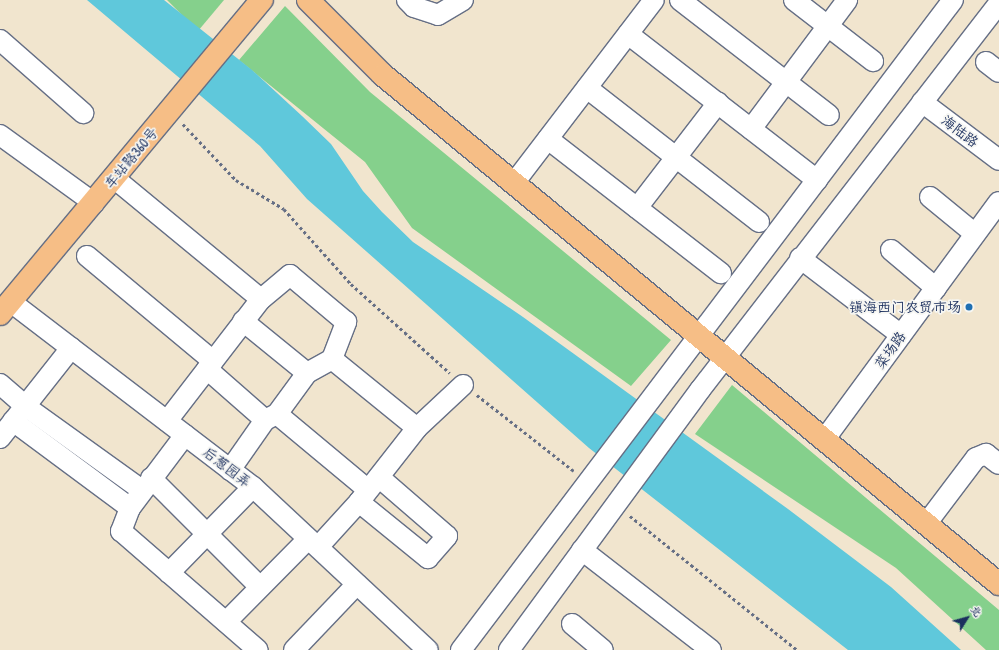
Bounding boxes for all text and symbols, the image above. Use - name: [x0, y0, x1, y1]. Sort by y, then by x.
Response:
- street label: 海陆路: [938, 112, 982, 150]
- street label: 车站路360号: [101, 124, 161, 192]
- place label: 镇海西门农贸市场: [849, 299, 961, 315]
- marker: 镇海西门农贸市场: [964, 302, 974, 312]
- street label: 菜场路: [871, 328, 909, 372]
- street label: 后葱园弄: [200, 443, 254, 491]
- north arrow: [947, 598, 987, 638]
- text: 北: [968, 602, 985, 619]

